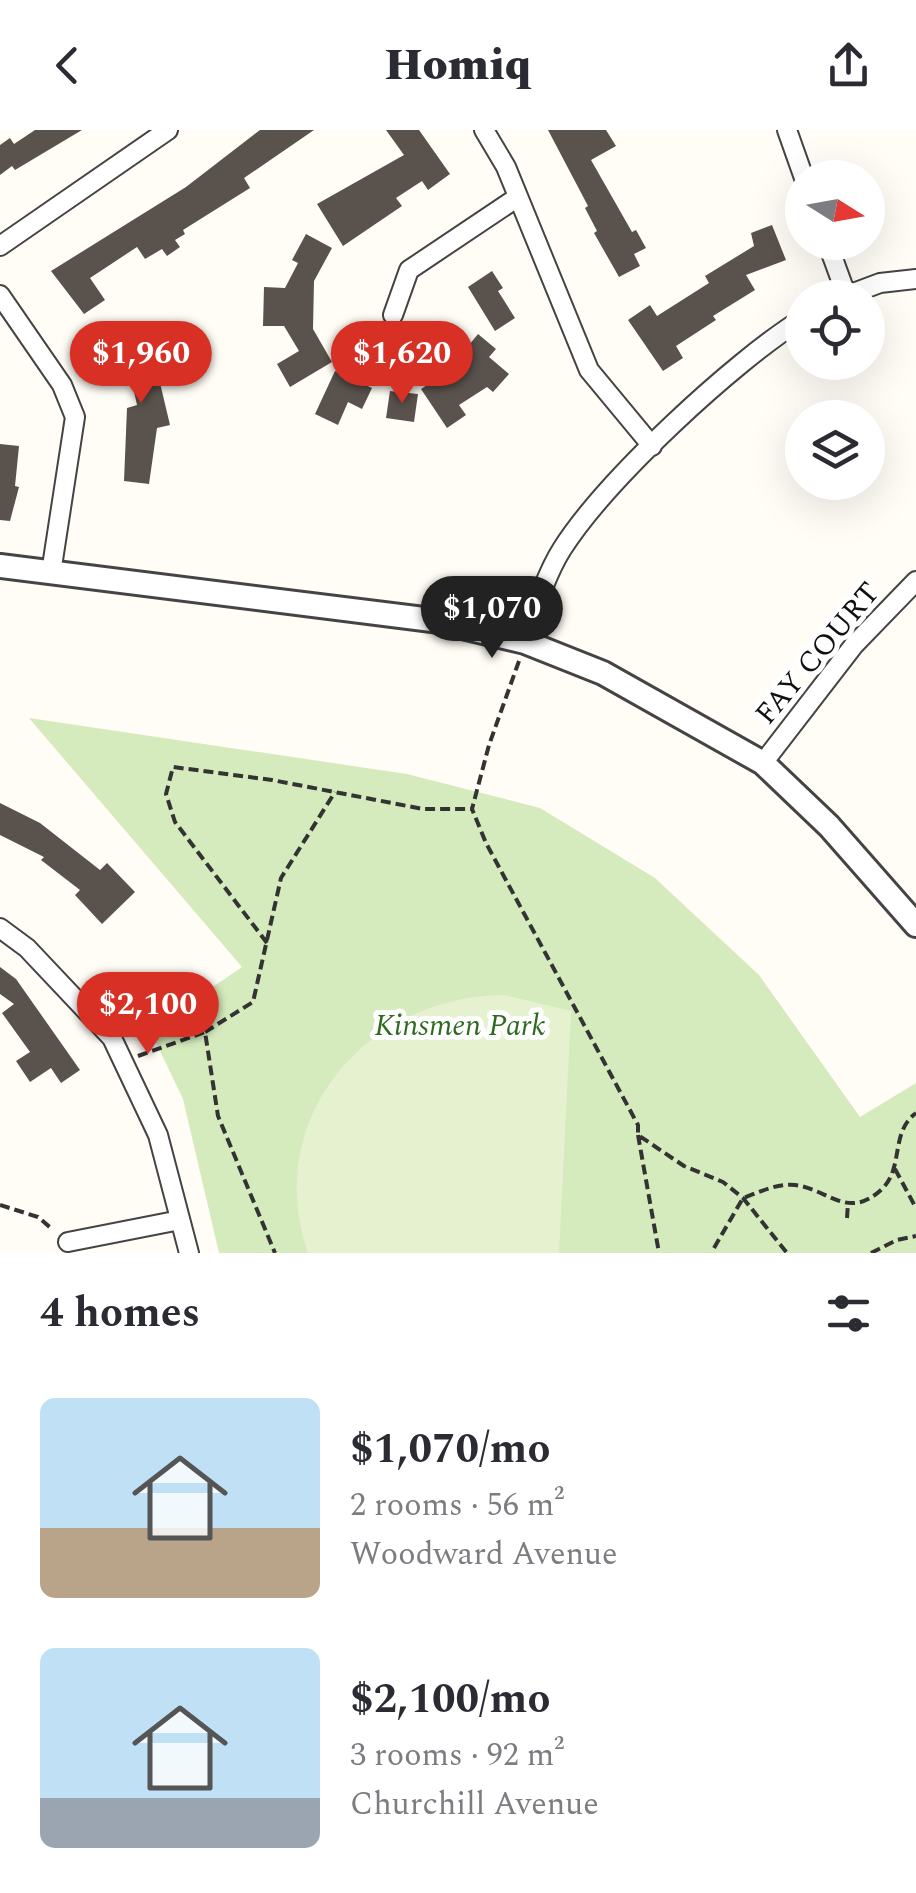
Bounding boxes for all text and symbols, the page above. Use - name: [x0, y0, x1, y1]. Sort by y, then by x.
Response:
- text: Homiq: [384, 31, 532, 100]
- icon: back: [40, 38, 95, 93]
- icon: share: [821, 38, 876, 93]
- north arrow: [785, 160, 885, 260]
- map controls: [785, 160, 885, 500]
- button: locate: [785, 280, 885, 380]
- pin: $1,960: [60, 321, 222, 406]
- pin: $1,620: [321, 321, 483, 406]
- text: $1,960: [92, 329, 190, 378]
- text: $1,620: [353, 329, 451, 378]
- button: layers: [785, 400, 885, 500]
- street label: FAY COURT: [744, 572, 891, 735]
- pin: $1,070: [411, 576, 573, 661]
- text: $1,070: [443, 584, 541, 633]
- pin: $2,100: [67, 972, 229, 1057]
- text: $2,100: [99, 980, 197, 1029]
- park label: Kinsmen Park: [375, 1003, 545, 1049]
- text: 4 homes: [40, 1282, 200, 1345]
- icon: filters: [821, 1286, 876, 1341]
- text: $1,070/mo: [350, 1418, 550, 1481]
- icon: home: [120, 1438, 240, 1558]
- text: 2 rooms · 56 m²: [350, 1481, 564, 1530]
- text: Woodward Avenue: [350, 1530, 618, 1579]
- text: $2,100/mo: [350, 1668, 550, 1731]
- icon: home: [120, 1688, 240, 1808]
- text: 3 rooms · 92 m²: [350, 1731, 564, 1780]
- text: Churchill Avenue: [350, 1780, 599, 1829]

